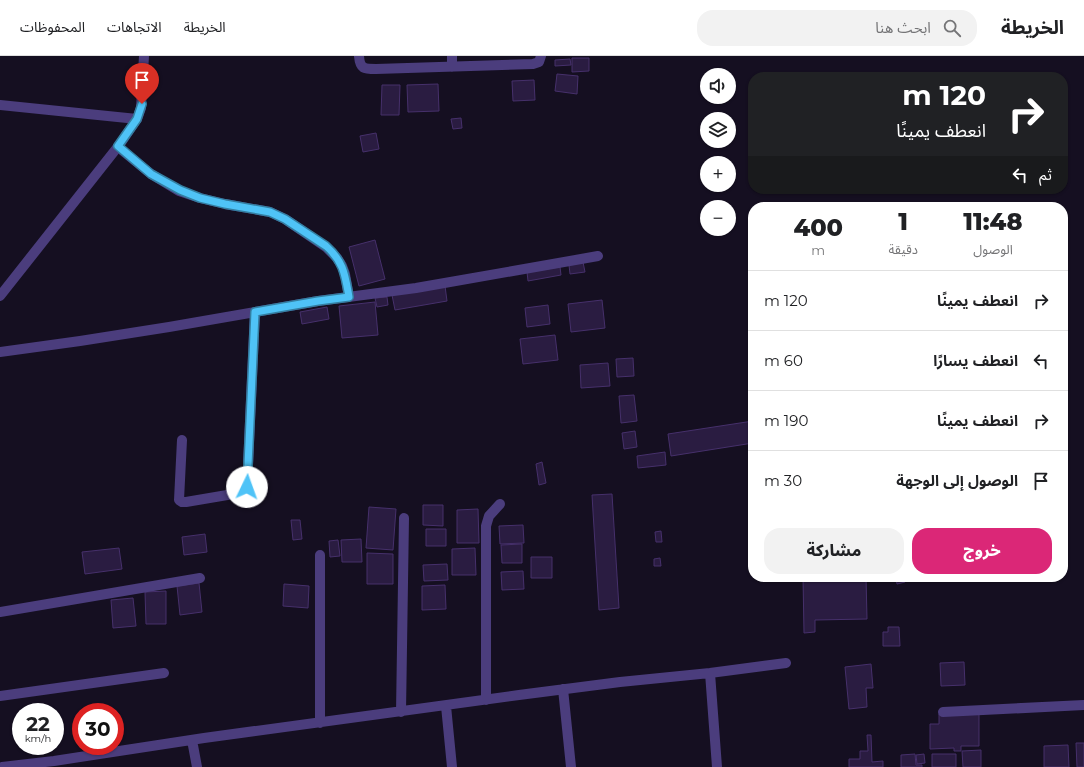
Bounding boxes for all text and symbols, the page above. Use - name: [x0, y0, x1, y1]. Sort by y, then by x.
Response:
- search box: [697, 10, 977, 46]
- text: الخريطة: [1001, 16, 1064, 39]
- icon: search: [941, 17, 963, 39]
- text: المحفوظات: [20, 18, 85, 36]
- text: الاتجاهات: [107, 18, 162, 36]
- text: الخريطة: [184, 18, 226, 36]
- text: ابحث هنا: [875, 18, 931, 37]
- pin: [125, 63, 159, 104]
- map controls: [700, 68, 736, 236]
- button: sound: [700, 68, 736, 104]
- icon: arrive: [131, 69, 153, 91]
- text: 120 m: [902, 78, 986, 112]
- icon: right: [1000, 88, 1052, 140]
- button: layers: [700, 112, 736, 148]
- text: انعطف يمينًا: [896, 120, 986, 142]
- button: +: [700, 156, 736, 192]
- icon: left: [1009, 164, 1031, 186]
- text: ثم: [1039, 165, 1052, 184]
- button: −: [700, 200, 736, 236]
- text: 1: [898, 207, 908, 236]
- text: 11:48: [963, 207, 1023, 236]
- text: 400: [793, 213, 843, 242]
- text: دقيقة: [888, 241, 918, 257]
- text: الوصول: [973, 241, 1013, 257]
- text: m: [811, 242, 825, 258]
- icon: right: [1030, 290, 1052, 312]
- text: 120 m: [764, 291, 808, 310]
- text: انعطف يمينًا: [937, 291, 1018, 310]
- icon: left: [1030, 350, 1052, 372]
- text: 60 m: [764, 351, 803, 370]
- text: انعطف يسارًا: [933, 351, 1018, 370]
- icon: right: [1030, 410, 1052, 432]
- text: 190 m: [764, 411, 808, 430]
- text: انعطف يمينًا: [937, 411, 1018, 430]
- position arrow: [226, 466, 268, 508]
- icon: arrive: [1030, 470, 1052, 492]
- text: 30 m: [764, 471, 802, 490]
- text: الوصول إلى الوجهة: [896, 471, 1018, 490]
- button: مشاركة: [764, 528, 904, 574]
- button: خروج: [912, 528, 1052, 574]
- speed limit sign: 30: [72, 703, 124, 755]
- text: 22: [26, 712, 50, 736]
- text: km/h: [25, 732, 51, 745]

